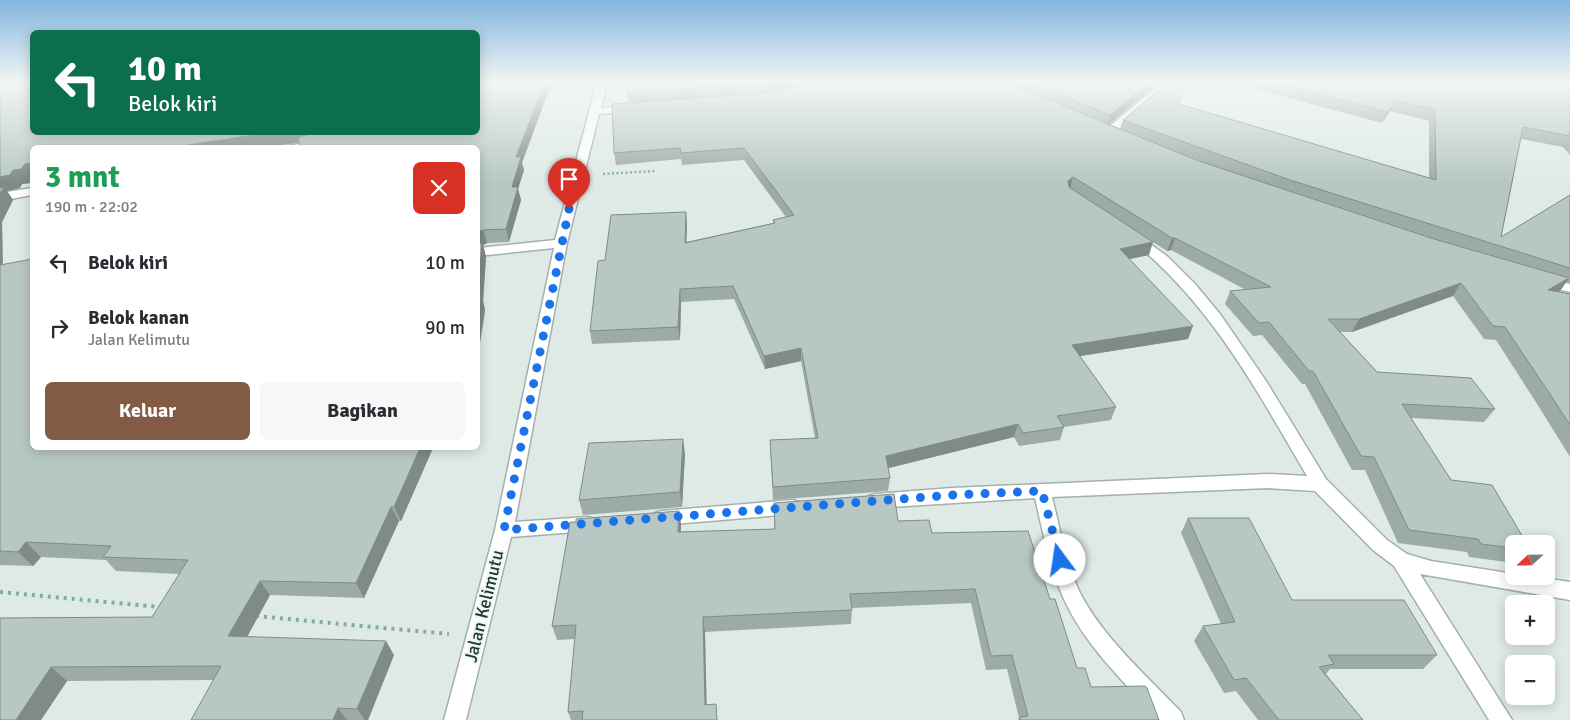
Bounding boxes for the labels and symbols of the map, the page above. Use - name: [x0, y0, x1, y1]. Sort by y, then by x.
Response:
- pin: [548, 158, 590, 209]
- position arrow: [1033, 533, 1085, 585]
- north arrow: [1505, 535, 1555, 585]
- street label: Jalan Kelimutu: [459, 548, 509, 664]

